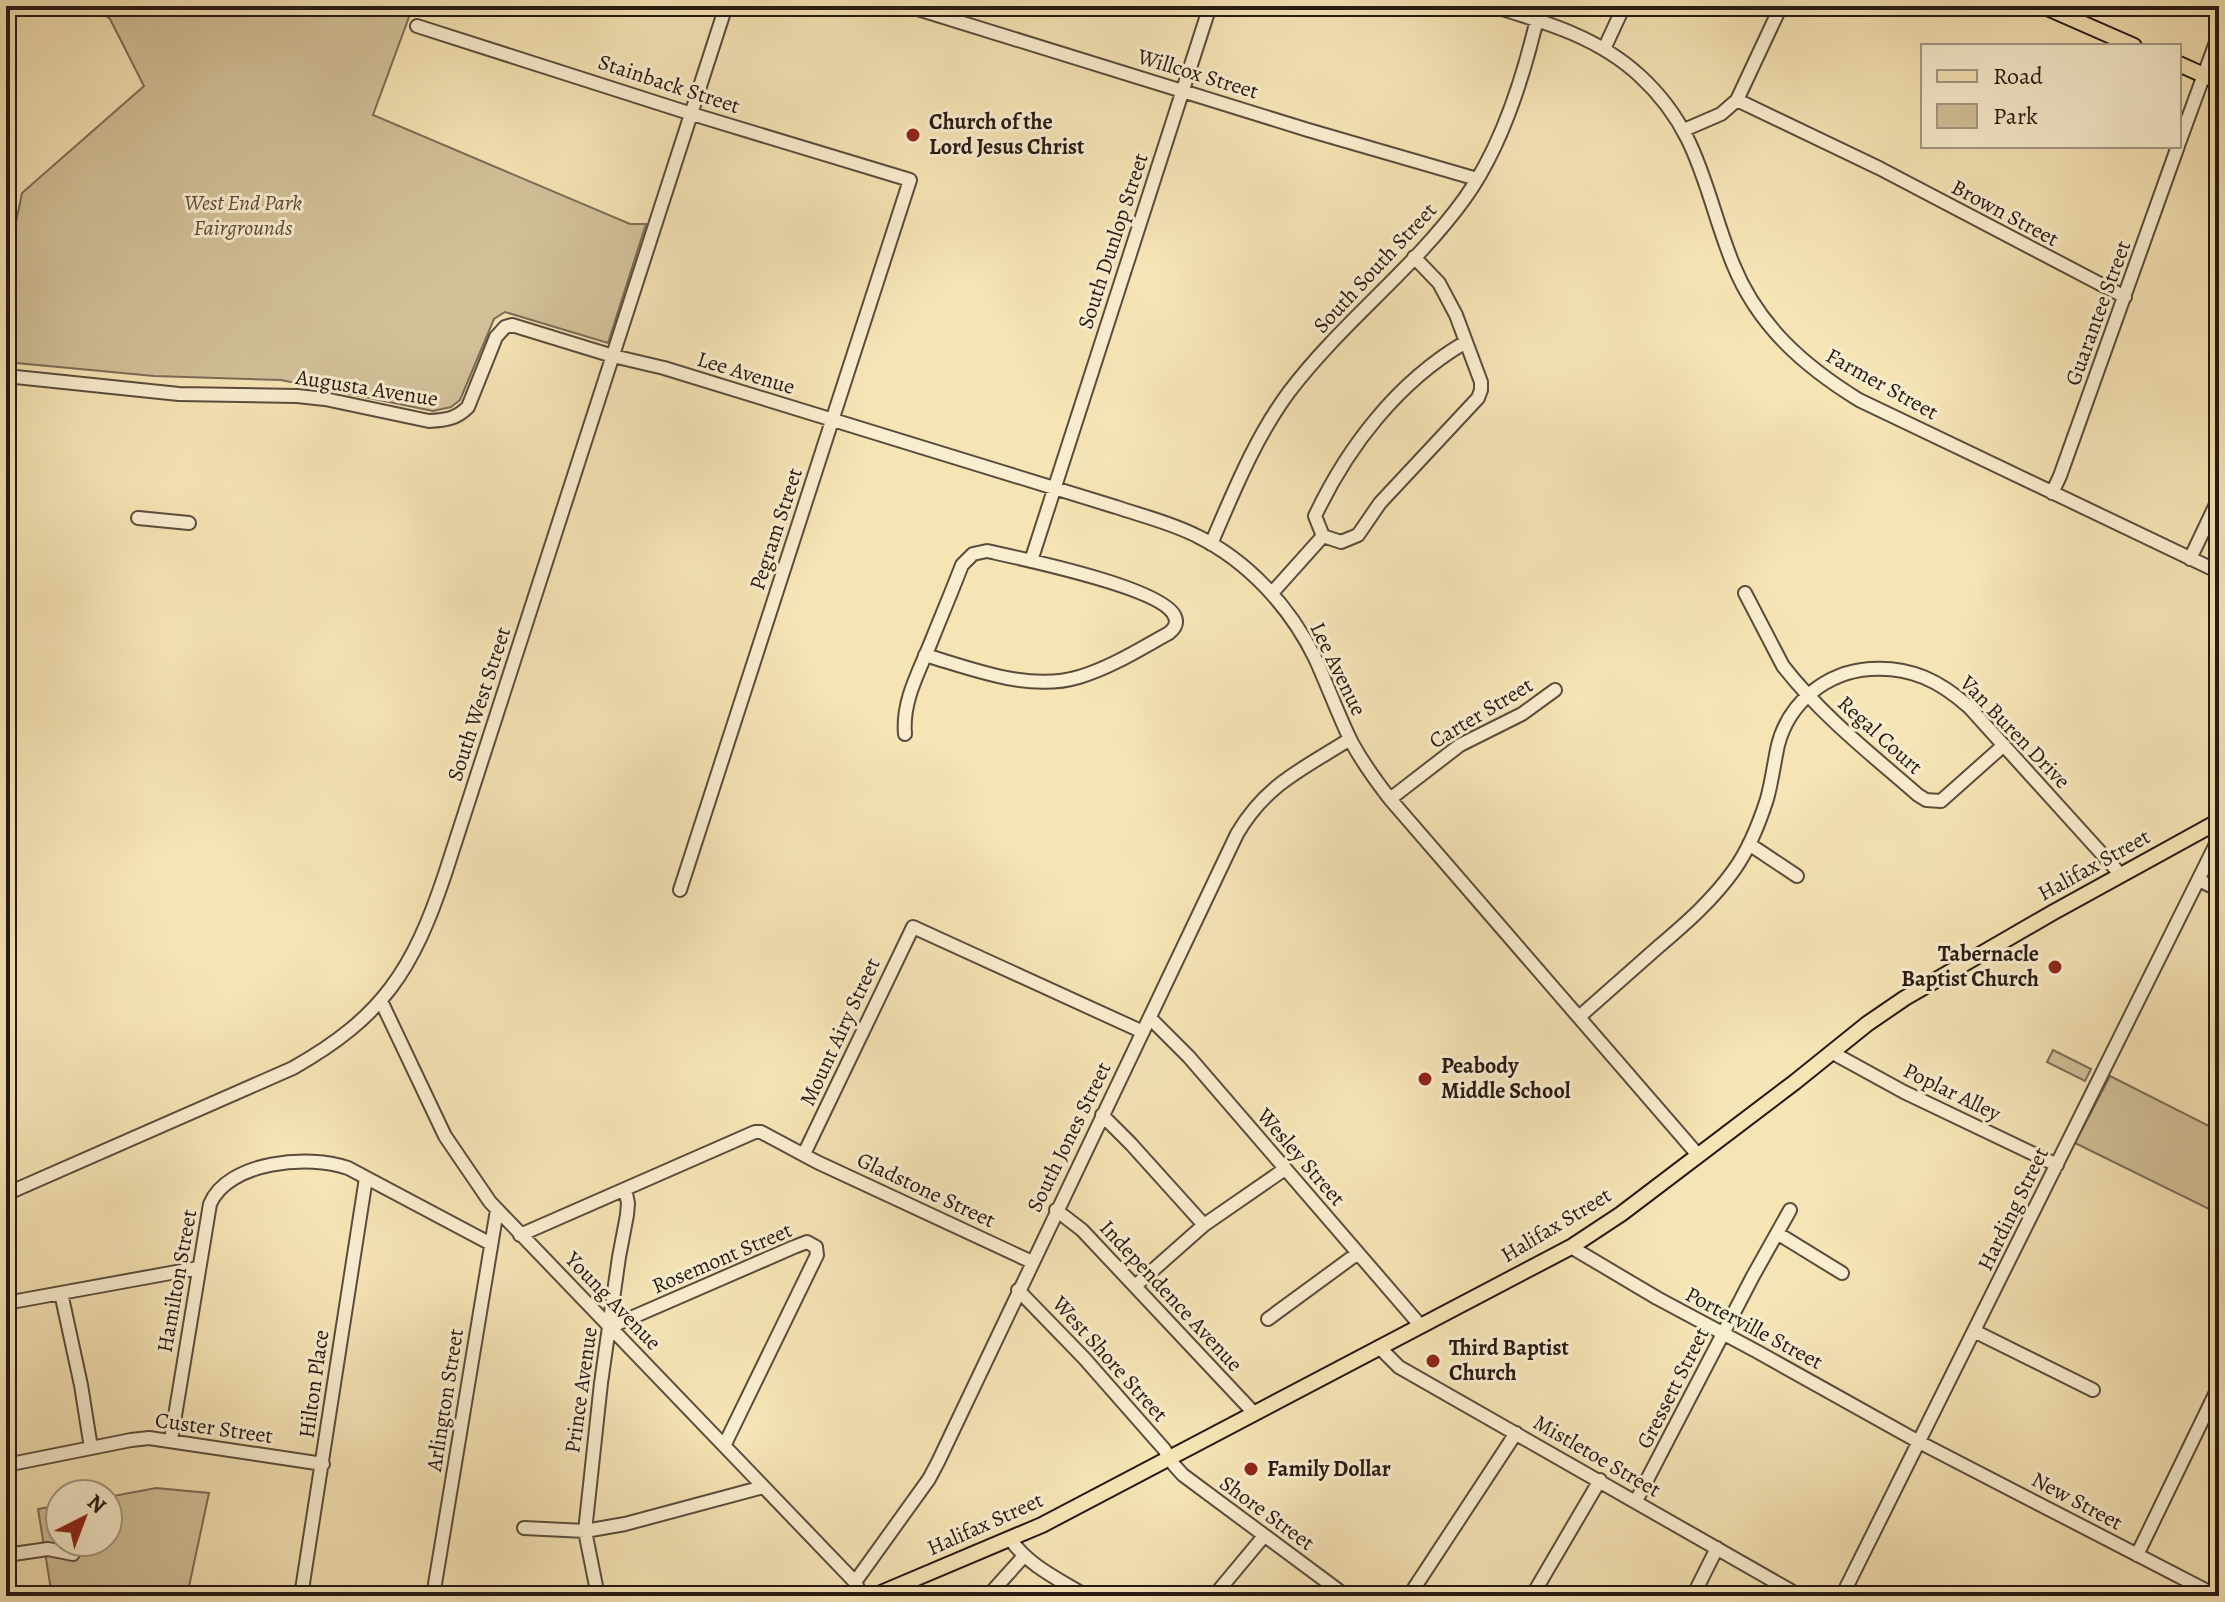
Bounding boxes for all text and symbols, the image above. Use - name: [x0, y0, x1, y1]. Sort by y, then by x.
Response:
- street label: Willcox Street: [1133, 41, 1262, 107]
- legend: [1921, 44, 2181, 148]
- street label: Stainback Street: [594, 47, 744, 121]
- text: Road: [1993, 60, 2043, 92]
- text: Park: [1993, 100, 2038, 132]
- place label: Church of the Lord Jesus Christ: [929, 107, 1085, 162]
- marker: Church of the Lord Jesus Christ: [904, 126, 922, 144]
- street label: South Dunlop Street: [1070, 149, 1156, 333]
- street label: Brown Street: [1946, 172, 2064, 254]
- park label: West End Park Fairgrounds: [184, 188, 302, 243]
- street label: South South Street: [1306, 196, 1444, 340]
- street label: Guarantee Street: [2058, 236, 2138, 390]
- street label: Farmer Street: [1820, 341, 1944, 427]
- street label: Lee Avenue: [693, 344, 799, 402]
- street label: Augusta Avenue: [293, 362, 440, 414]
- street label: Pegram Street: [742, 464, 810, 594]
- street label: Lee Avenue: [1302, 617, 1374, 721]
- street label: South West Street: [440, 623, 518, 785]
- street label: Van Buren Drive: [1952, 668, 2077, 795]
- street label: Carter Street: [1423, 670, 1539, 756]
- street label: Regal Court: [1831, 689, 1929, 781]
- street label: Halifax Street: [2032, 822, 2156, 908]
- place label: Tabernacle Baptist Church: [1901, 939, 2039, 994]
- street label: Mount Airy Street: [793, 953, 887, 1111]
- marker: Tabernacle Baptist Church: [2046, 958, 2064, 976]
- place label: Peabody Middle School: [1441, 1051, 1571, 1106]
- street label: Poplar Alley: [1898, 1056, 2006, 1129]
- street label: South Jones Street: [1020, 1057, 1118, 1217]
- marker: Peabody Middle School: [1416, 1070, 1434, 1088]
- street label: Wesley Street: [1249, 1101, 1352, 1213]
- street label: Harding Street: [1970, 1142, 2056, 1276]
- street label: Gladstone Street: [852, 1145, 1000, 1235]
- street label: Halifax Street: [1495, 1180, 1617, 1270]
- street label: Hamilton Street: [150, 1207, 204, 1355]
- street label: Independence Avenue: [1093, 1214, 1249, 1378]
- street label: Rosemont Street: [647, 1215, 797, 1301]
- street label: Young Avenue: [557, 1244, 668, 1357]
- street label: Porterville Street: [1680, 1279, 1828, 1377]
- street label: West Shore Street: [1045, 1289, 1175, 1428]
- street label: Gressett Street: [1629, 1322, 1717, 1454]
- street label: Prince Avenue: [557, 1325, 605, 1455]
- street label: Arlington Street: [419, 1326, 471, 1475]
- street label: Hilton Place: [292, 1328, 336, 1440]
- place label: Third Baptist Church: [1449, 1333, 1569, 1388]
- marker: Third Baptist Church: [1424, 1352, 1442, 1370]
- street label: Custer Street: [153, 1405, 275, 1451]
- street label: Mistletoe Street: [1528, 1407, 1666, 1505]
- place label: Family Dollar: [1267, 1454, 1391, 1484]
- marker: Family Dollar: [1242, 1460, 1260, 1478]
- street label: New Street: [2026, 1464, 2128, 1538]
- street label: Shore Street: [1213, 1468, 1321, 1558]
- north arrow: [44, 1478, 124, 1558]
- street label: Halifax Street: [922, 1485, 1048, 1563]
- text: N: [81, 1487, 113, 1520]

